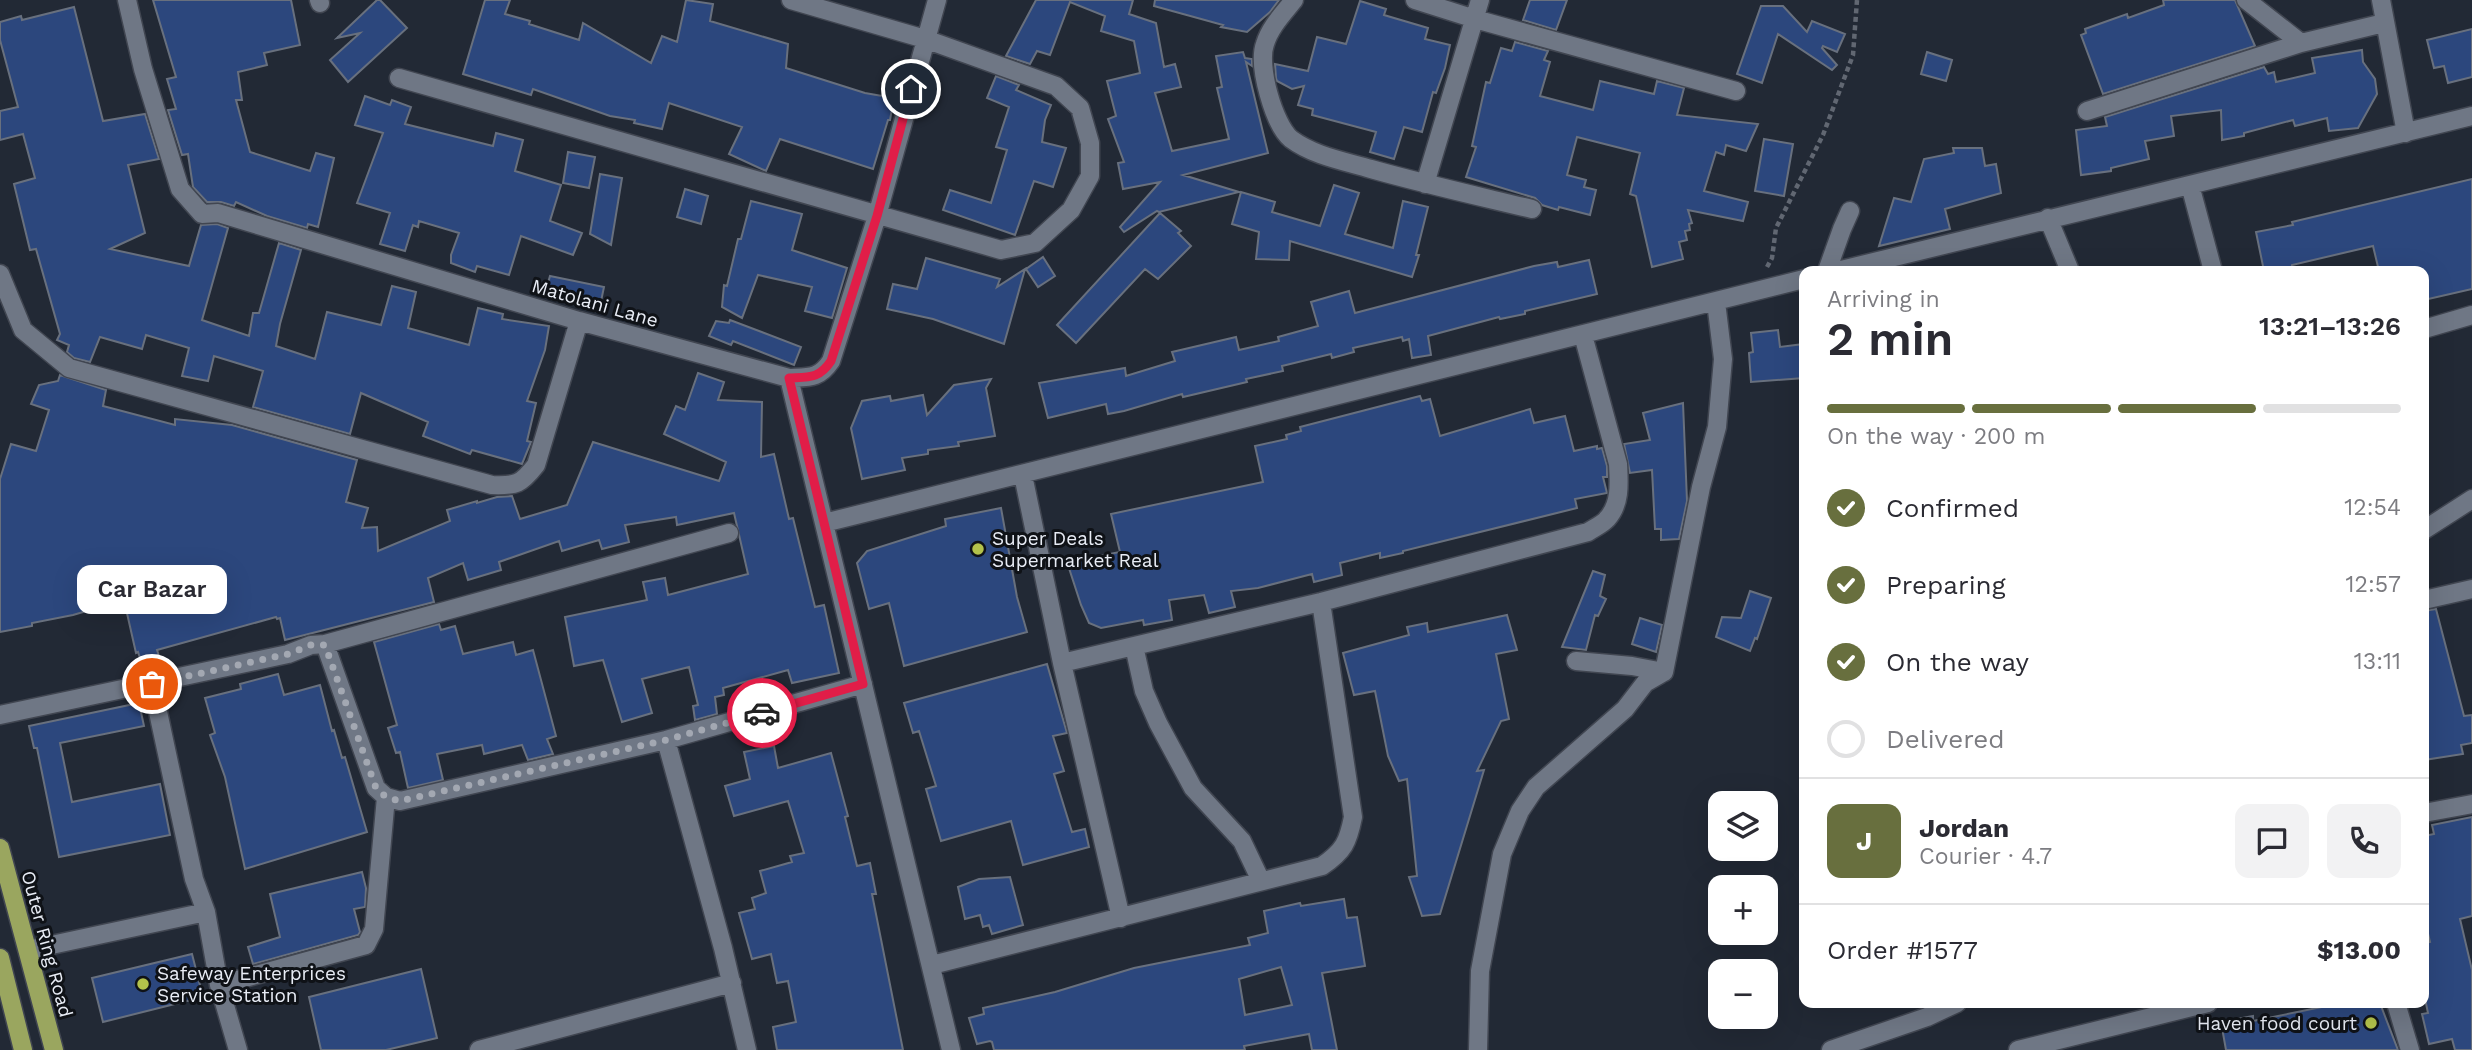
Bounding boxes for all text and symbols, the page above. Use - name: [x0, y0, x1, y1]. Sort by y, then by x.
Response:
- pin: [881, 59, 941, 119]
- icon: home: [892, 70, 930, 108]
- street label: Matolani Lane: [529, 274, 661, 332]
- text: Arriving in: [1827, 286, 1940, 313]
- text: 13:21–13:26: [2259, 311, 2401, 341]
- text: 2 min: [1827, 312, 1953, 366]
- text: On the way · 200 m: [1827, 423, 2045, 450]
- icon: check: [1827, 489, 1865, 527]
- text: Confirmed: [1886, 493, 2019, 523]
- text: 12:54: [2344, 494, 2401, 521]
- place label: Super Deals Supermarket Real: [992, 527, 1159, 572]
- marker: Super Deals Supermarket Real: [970, 541, 986, 557]
- callout: Car Bazar: [77, 565, 227, 614]
- icon: check: [1827, 566, 1865, 604]
- text: Preparing: [1886, 570, 2006, 600]
- text: 12:57: [2346, 571, 2401, 598]
- text: Car Bazar: [98, 576, 206, 603]
- icon: check: [1827, 643, 1865, 681]
- text: On the way: [1886, 647, 2029, 677]
- text: 13:11: [2354, 648, 2401, 675]
- pin: [122, 654, 182, 714]
- icon: bag: [133, 665, 171, 703]
- courier: [727, 678, 797, 748]
- icon: car: [743, 694, 781, 732]
- text: Delivered: [1886, 724, 2005, 754]
- map controls: [1708, 791, 1778, 1029]
- button: layers: [1708, 791, 1778, 861]
- button: chat: [2235, 804, 2309, 878]
- button: phone: [2327, 804, 2401, 878]
- text: Jordan: [1919, 813, 2009, 843]
- text: J: [1856, 826, 1872, 856]
- text: Courier · 4.7: [1919, 843, 2052, 870]
- street label: Outer Ring Road: [16, 868, 78, 1020]
- button: +: [1708, 875, 1778, 945]
- text: Order #1577: [1827, 935, 1978, 965]
- text: $13.00: [2317, 935, 2401, 965]
- button: −: [1708, 959, 1778, 1029]
- place label: Safeway Enterprices Service Station: [157, 962, 346, 1007]
- marker: Safeway Enterprices Service Station: [135, 976, 151, 992]
- place label: Haven food court: [2197, 1012, 2357, 1035]
- marker: Haven food court: [2363, 1015, 2379, 1031]

